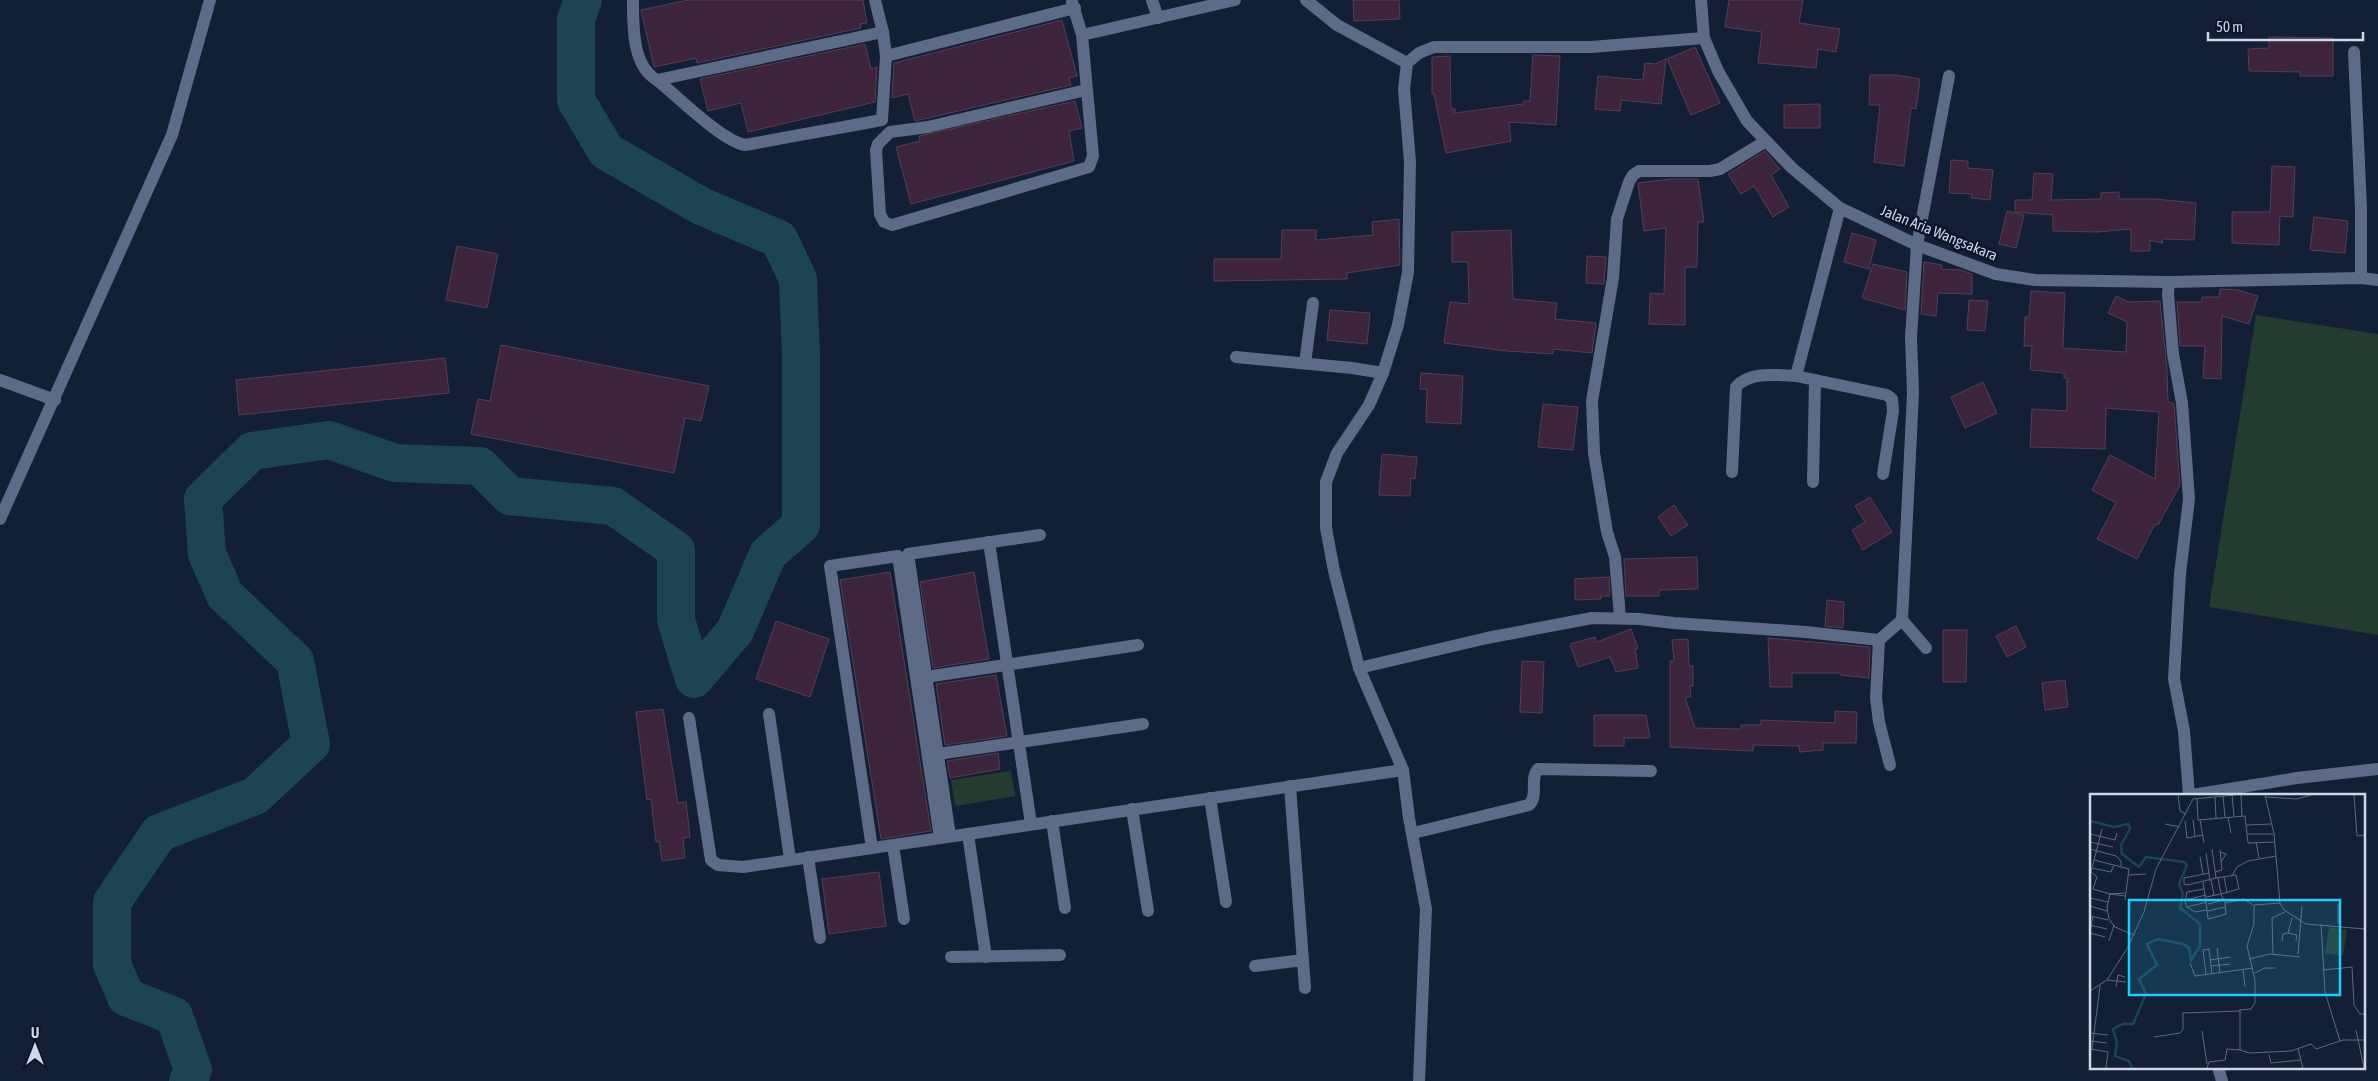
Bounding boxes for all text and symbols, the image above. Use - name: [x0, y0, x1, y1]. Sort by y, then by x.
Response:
- scale bar: [2208, 10, 2363, 42]
- text: 50 m: [2216, 18, 2243, 35]
- street label: Jalan Aria Wangsakara: [1878, 201, 2000, 264]
- inset map: [2090, 794, 2366, 1068]
- north arrow: [10, 1021, 60, 1071]
- text: U: [31, 1025, 39, 1041]

